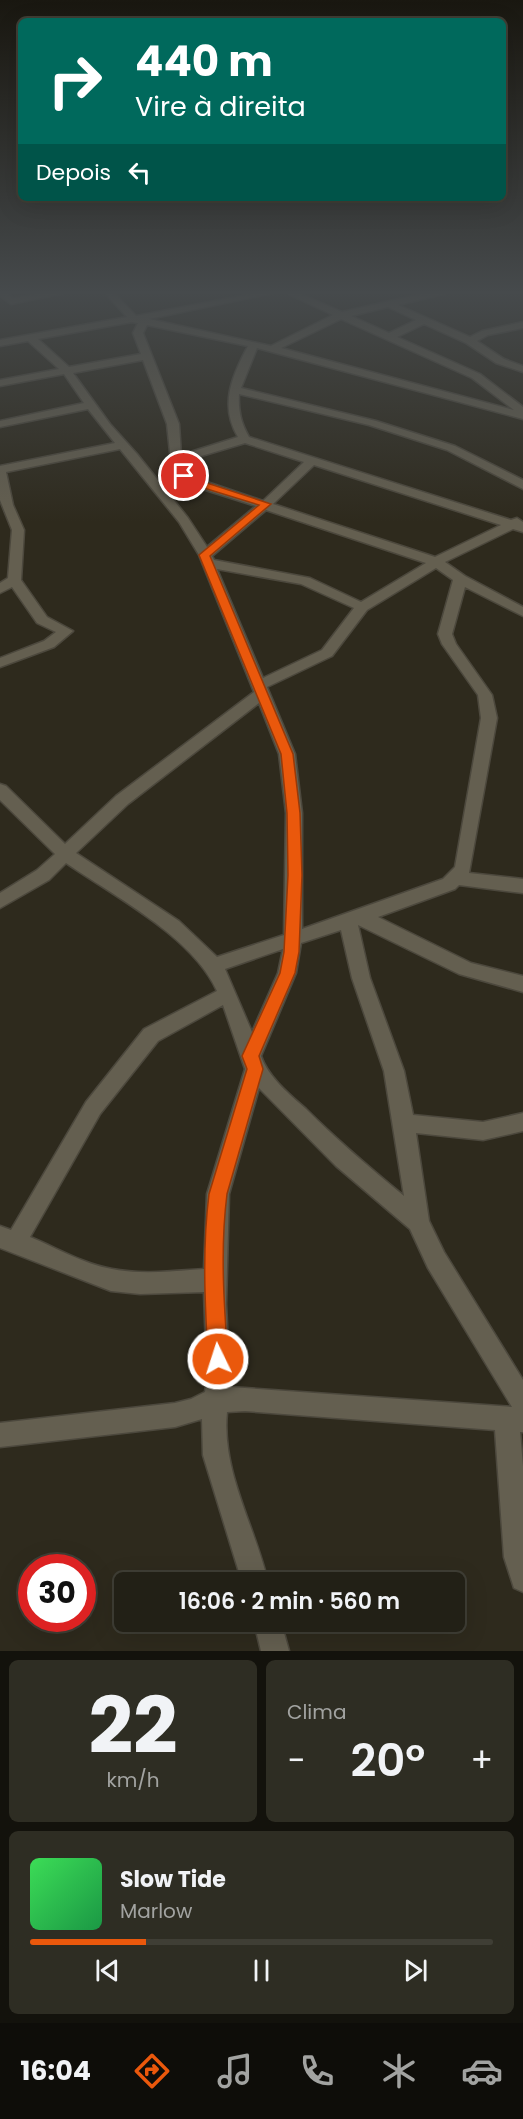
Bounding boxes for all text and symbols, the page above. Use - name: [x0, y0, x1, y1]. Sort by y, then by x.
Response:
- text: 440 m: [135, 32, 273, 91]
- icon: right: [36, 42, 114, 120]
- text: Vire à direita: [135, 88, 306, 125]
- icon: left: [123, 156, 156, 189]
- text: Depois: [36, 157, 111, 188]
- pin: [158, 450, 209, 501]
- icon: arrive: [167, 459, 200, 492]
- position arrow: [186, 1327, 250, 1391]
- speed limit sign: 30: [18, 1554, 96, 1632]
- text: 16:06 · 2 min · 560 m: [179, 1586, 400, 1617]
- text: 22: [88, 1671, 178, 1780]
- text: Clima: [287, 1698, 346, 1726]
- text: 20°: [350, 1729, 425, 1792]
- text: −: [287, 1737, 305, 1784]
- text: +: [470, 1737, 493, 1784]
- text: km/h: [106, 1766, 160, 1794]
- text: Slow Tide: [120, 1864, 226, 1895]
- text: Marlow: [120, 1897, 192, 1925]
- icon: previous: [91, 1954, 124, 1987]
- icon: pause: [245, 1954, 278, 1987]
- icon: next: [399, 1954, 432, 1987]
- icon: directions: [131, 2050, 173, 2092]
- icon: music: [214, 2050, 256, 2092]
- icon: phone: [296, 2050, 338, 2092]
- icon: climate: [378, 2050, 420, 2092]
- icon: car: [461, 2050, 503, 2092]
- text: 16:04: [20, 2052, 91, 2089]

